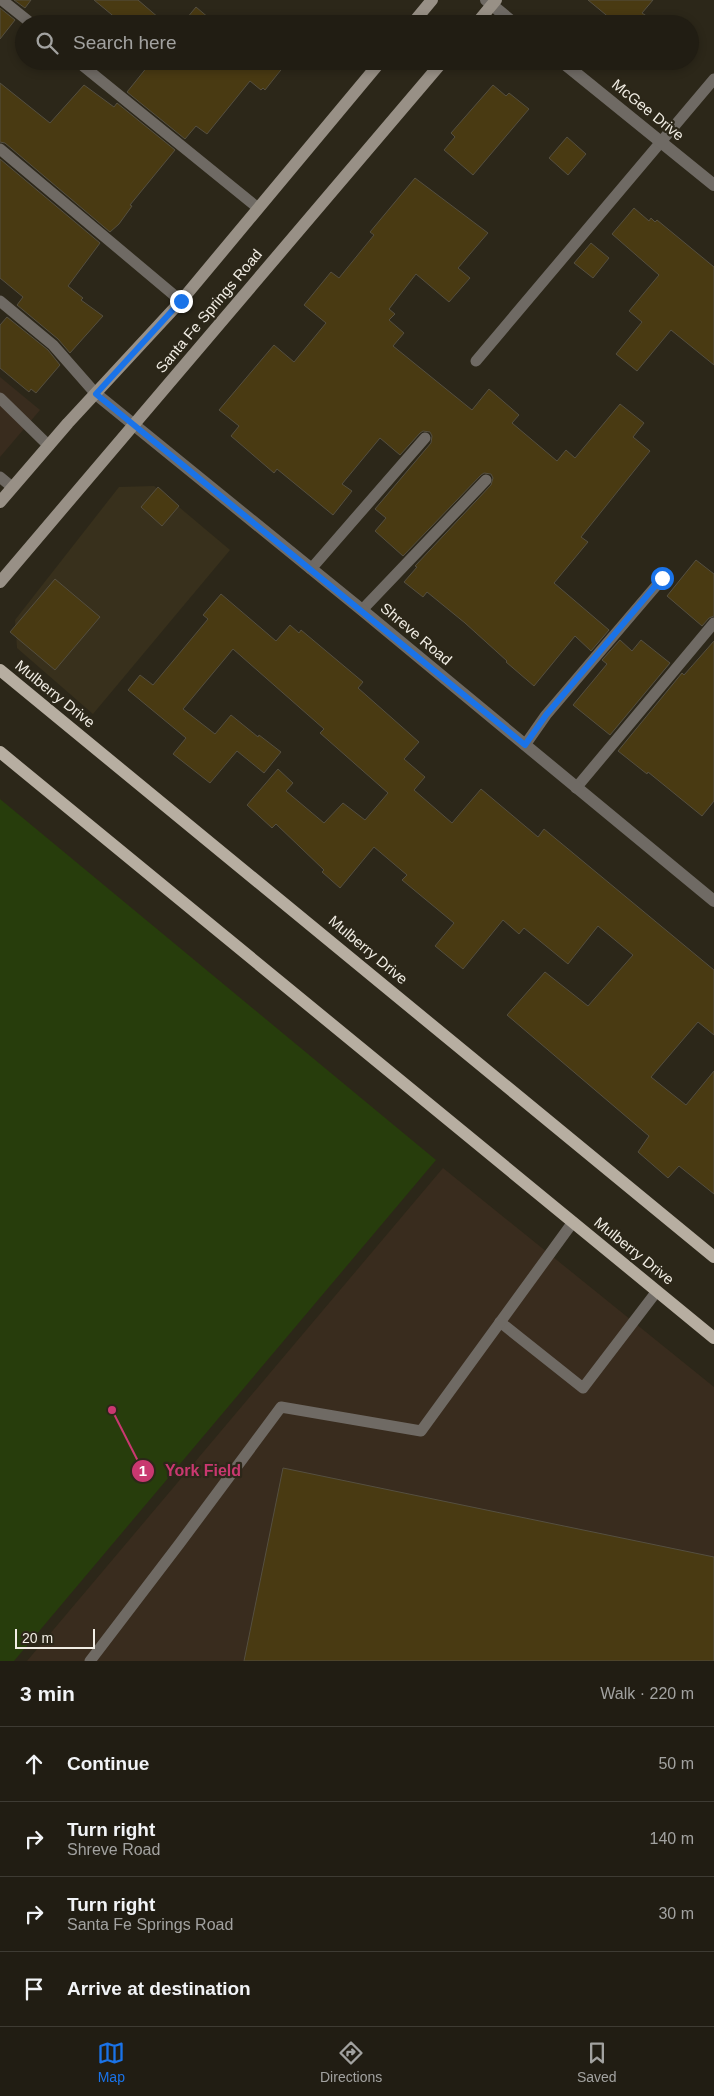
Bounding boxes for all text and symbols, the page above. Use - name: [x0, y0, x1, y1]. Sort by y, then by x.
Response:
- search box: [15, 15, 699, 70]
- icon: search: [33, 29, 61, 57]
- text: Search here: [73, 32, 177, 53]
- street label: McGee Drive: [609, 75, 688, 144]
- street label: Santa Fe Springs Road: [152, 245, 265, 376]
- route end: [170, 290, 193, 313]
- route start: [651, 567, 674, 590]
- street label: Shreve Road: [377, 599, 455, 668]
- street label: Mulberry Drive: [12, 656, 99, 731]
- street label: Mulberry Drive: [326, 912, 411, 987]
- street label: Mulberry Drive: [591, 1213, 678, 1288]
- callout: York Field: [130, 1455, 251, 1486]
- text: 1: [139, 1462, 147, 1479]
- text: York Field: [165, 1462, 241, 1479]
- scale bar: [15, 1626, 95, 1649]
- text: 20 m: [22, 1630, 53, 1646]
- text: 3 min: [20, 1682, 75, 1705]
- text: Walk · 220 m: [600, 1685, 694, 1702]
- icon: ahead: [20, 1750, 48, 1778]
- text: Continue: [67, 1753, 149, 1774]
- text: 50 m: [658, 1755, 694, 1772]
- text: Turn right: [67, 1819, 155, 1840]
- icon: right: [20, 1825, 48, 1853]
- text: 140 m: [650, 1830, 694, 1847]
- text: Shreve Road: [67, 1841, 160, 1858]
- text: Turn right: [67, 1894, 155, 1915]
- icon: right: [20, 1900, 48, 1928]
- text: 30 m: [658, 1905, 694, 1922]
- text: Santa Fe Springs Road: [67, 1916, 233, 1933]
- icon: arrive: [20, 1975, 48, 2003]
- text: Arrive at destination: [67, 1978, 251, 1999]
- tab: Map: [97, 2039, 125, 2085]
- tab: Directions: [320, 2039, 382, 2085]
- tab: Saved: [577, 2039, 617, 2085]

